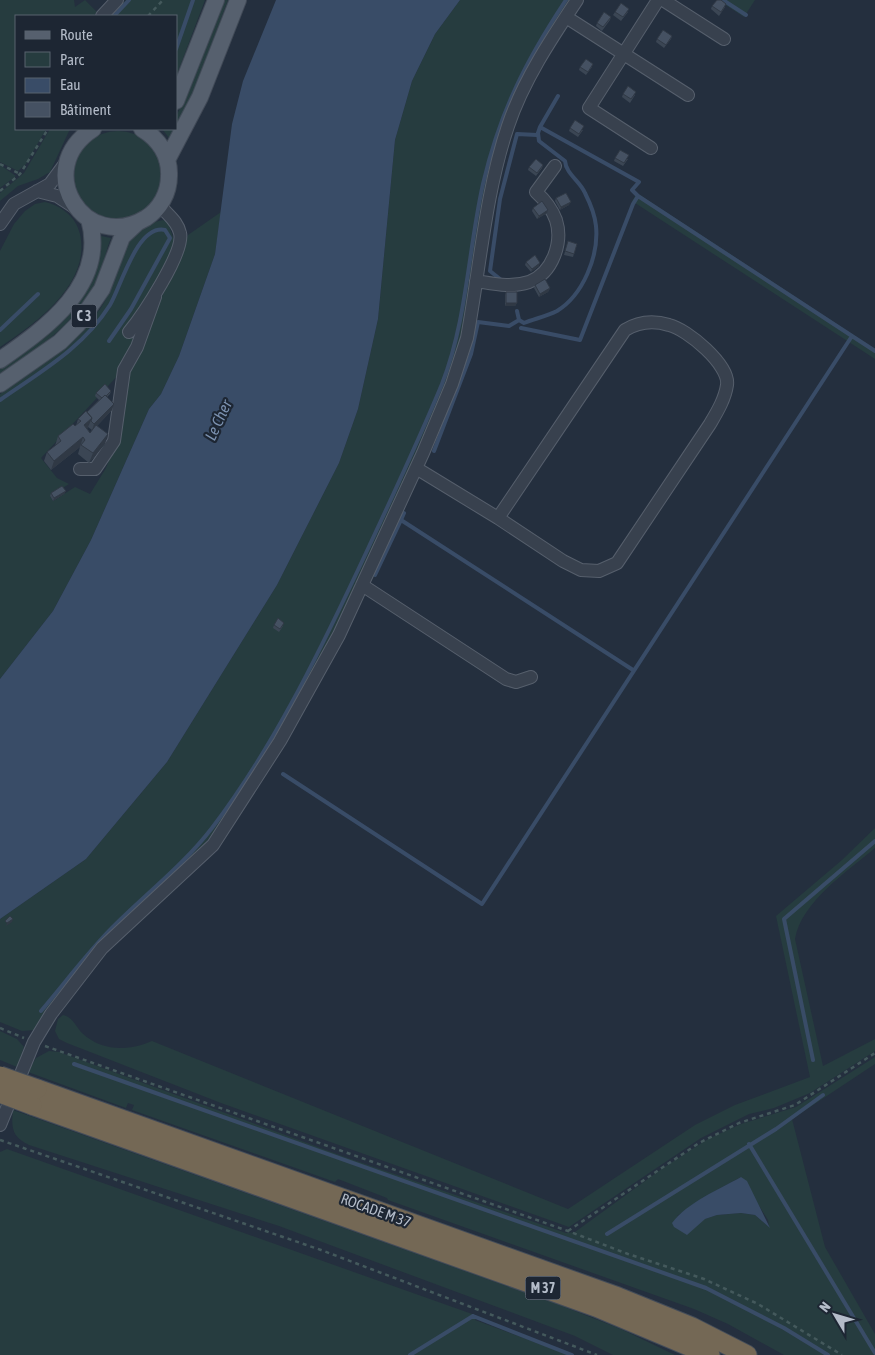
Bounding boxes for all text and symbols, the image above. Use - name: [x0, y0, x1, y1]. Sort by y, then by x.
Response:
- legend: [15, 15, 178, 130]
- text: Route: [60, 26, 93, 43]
- text: Parc: [60, 51, 84, 68]
- text: Eau: [60, 76, 81, 93]
- text: Bâtiment: [60, 101, 111, 118]
- road number: C 3: [72, 304, 96, 328]
- water label: Le Cher: [201, 396, 236, 443]
- street label: ROCADE M 37: [339, 1189, 413, 1231]
- road number: M 37: [526, 1276, 560, 1300]
- north arrow: [810, 1290, 860, 1340]
- text: N: [816, 1299, 834, 1315]

